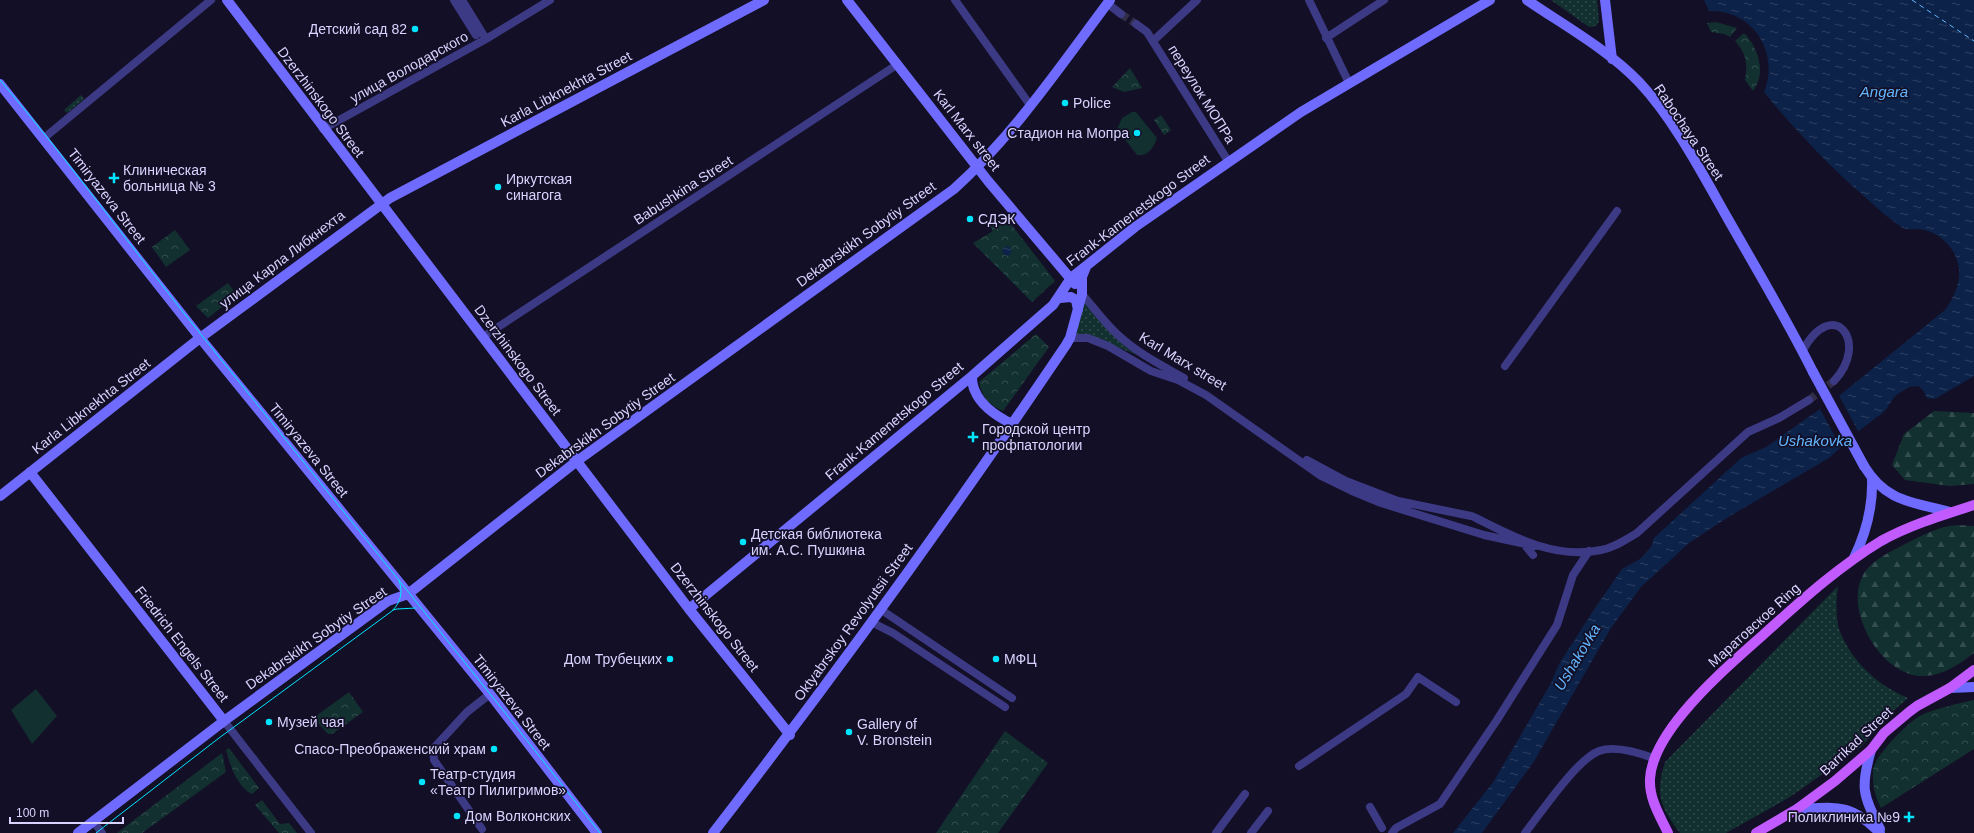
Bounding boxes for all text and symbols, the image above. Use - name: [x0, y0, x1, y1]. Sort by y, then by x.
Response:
- place label: Детский сад 82: [309, 21, 407, 37]
- marker: Детский сад 82: [410, 24, 420, 34]
- street label: улица Володарского: [347, 28, 471, 106]
- street label: переулок МОПРа: [1165, 42, 1239, 146]
- street label: Dzerzhinskogo Street: [274, 44, 368, 160]
- street label: Karla Libknekhta Street: [498, 48, 634, 130]
- street label: Rabochaya Street: [1651, 81, 1727, 183]
- water label: Angara: [1859, 83, 1908, 100]
- street label: Karl Marx street: [930, 86, 1004, 174]
- place label: Police: [1073, 95, 1111, 111]
- marker: Police: [1060, 98, 1070, 108]
- place label: Стадион на Мопра: [1007, 125, 1129, 141]
- marker: Стадион на Мопра: [1132, 128, 1142, 138]
- street label: Timiryazeva Street: [65, 145, 149, 247]
- street label: Frank-Kamenetskogo Street: [1063, 151, 1213, 269]
- street label: Babushkina Street: [631, 152, 735, 228]
- place label: Клиническая больница № 3: [123, 162, 216, 194]
- place label: Иркутская синагога: [506, 171, 572, 203]
- marker: Клиническая больница № 3: [108, 172, 120, 184]
- street label: Dekabrskikh Sobytiy Street: [793, 178, 939, 290]
- marker: Иркутская синагога: [493, 182, 503, 192]
- street label: улица Карла Либкнехта: [216, 207, 348, 311]
- place label: СДЭК: [978, 211, 1016, 227]
- marker: СДЭК: [965, 214, 975, 224]
- street label: Dzerzhinskogo Street: [471, 302, 565, 418]
- street label: Karl Marx street: [1137, 329, 1230, 393]
- street label: Karla Libknekhta Street: [29, 355, 153, 457]
- street label: Frank-Kamenetskogo Street: [822, 359, 966, 483]
- street label: Dekabrskikh Sobytiy Street: [532, 369, 678, 481]
- street label: Timiryazeva Street: [266, 400, 352, 500]
- place label: Городской центр профпатологии: [982, 421, 1090, 453]
- marker: Городской центр профпатологии: [967, 431, 979, 443]
- water label: Ushakovka: [1778, 432, 1852, 449]
- place label: Детская библиотека им. А.С. Пушкина: [751, 526, 882, 558]
- marker: Детская библиотека им. А.С. Пушкина: [738, 537, 748, 547]
- street label: Oktyabrskoy Revolyutsii Street: [791, 540, 916, 704]
- street label: Dzerzhinskogo Street: [667, 559, 763, 675]
- street label: Маратовское Ring: [1705, 580, 1803, 670]
- street label: Friedrich Engels Street: [132, 583, 232, 705]
- street label: Dekabrskikh Sobytiy Street: [243, 583, 390, 693]
- water label: Ushakovka: [1551, 621, 1603, 693]
- street label: Timiryazeva Street: [470, 651, 554, 753]
- place label: Дом Трубецких: [564, 651, 662, 667]
- place label: МФЦ: [1004, 651, 1037, 667]
- marker: Дом Трубецких: [665, 654, 675, 664]
- marker: МФЦ: [991, 654, 1001, 664]
- street label: Barrikad Street: [1816, 703, 1896, 779]
- place label: Музей чая: [277, 714, 344, 730]
- place label: Gallery of V. Bronstein: [857, 716, 932, 748]
- marker: Музей чая: [264, 717, 274, 727]
- marker: Gallery of V. Bronstein: [844, 727, 854, 737]
- place label: Спасо-Преображенский храм: [294, 741, 486, 757]
- marker: Спасо-Преображенский храм: [489, 744, 499, 754]
- place label: Театр-студия «Театр Пилигримов»: [430, 766, 566, 798]
- marker: Театр-студия «Театр Пилигримов»: [417, 777, 427, 787]
- scale bar: [10, 799, 123, 825]
- text: 100 m: [16, 806, 49, 820]
- place label: Дом Волконских: [465, 808, 571, 824]
- place label: Поликлиника №9: [1788, 809, 1900, 825]
- marker: Дом Волконских: [452, 811, 462, 821]
- marker: Поликлиника №9: [1903, 811, 1915, 823]

